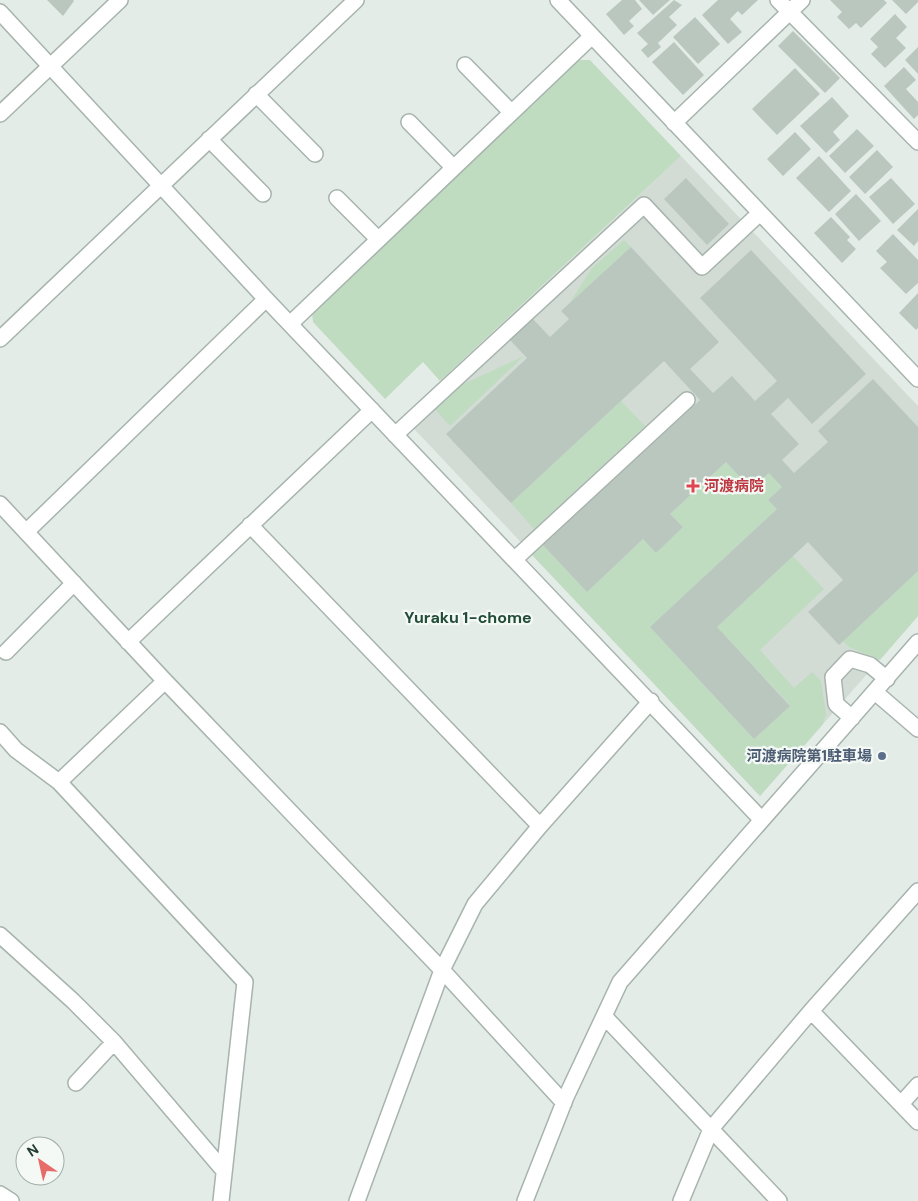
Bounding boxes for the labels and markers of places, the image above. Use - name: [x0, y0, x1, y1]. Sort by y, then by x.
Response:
- place label: 河渡病院: [704, 476, 764, 496]
- marker: 河渡病院: [686, 479, 700, 493]
- place label: 河渡病院第1駐車場: [747, 746, 872, 766]
- marker: 河渡病院第1駐車場: [876, 750, 888, 762]

